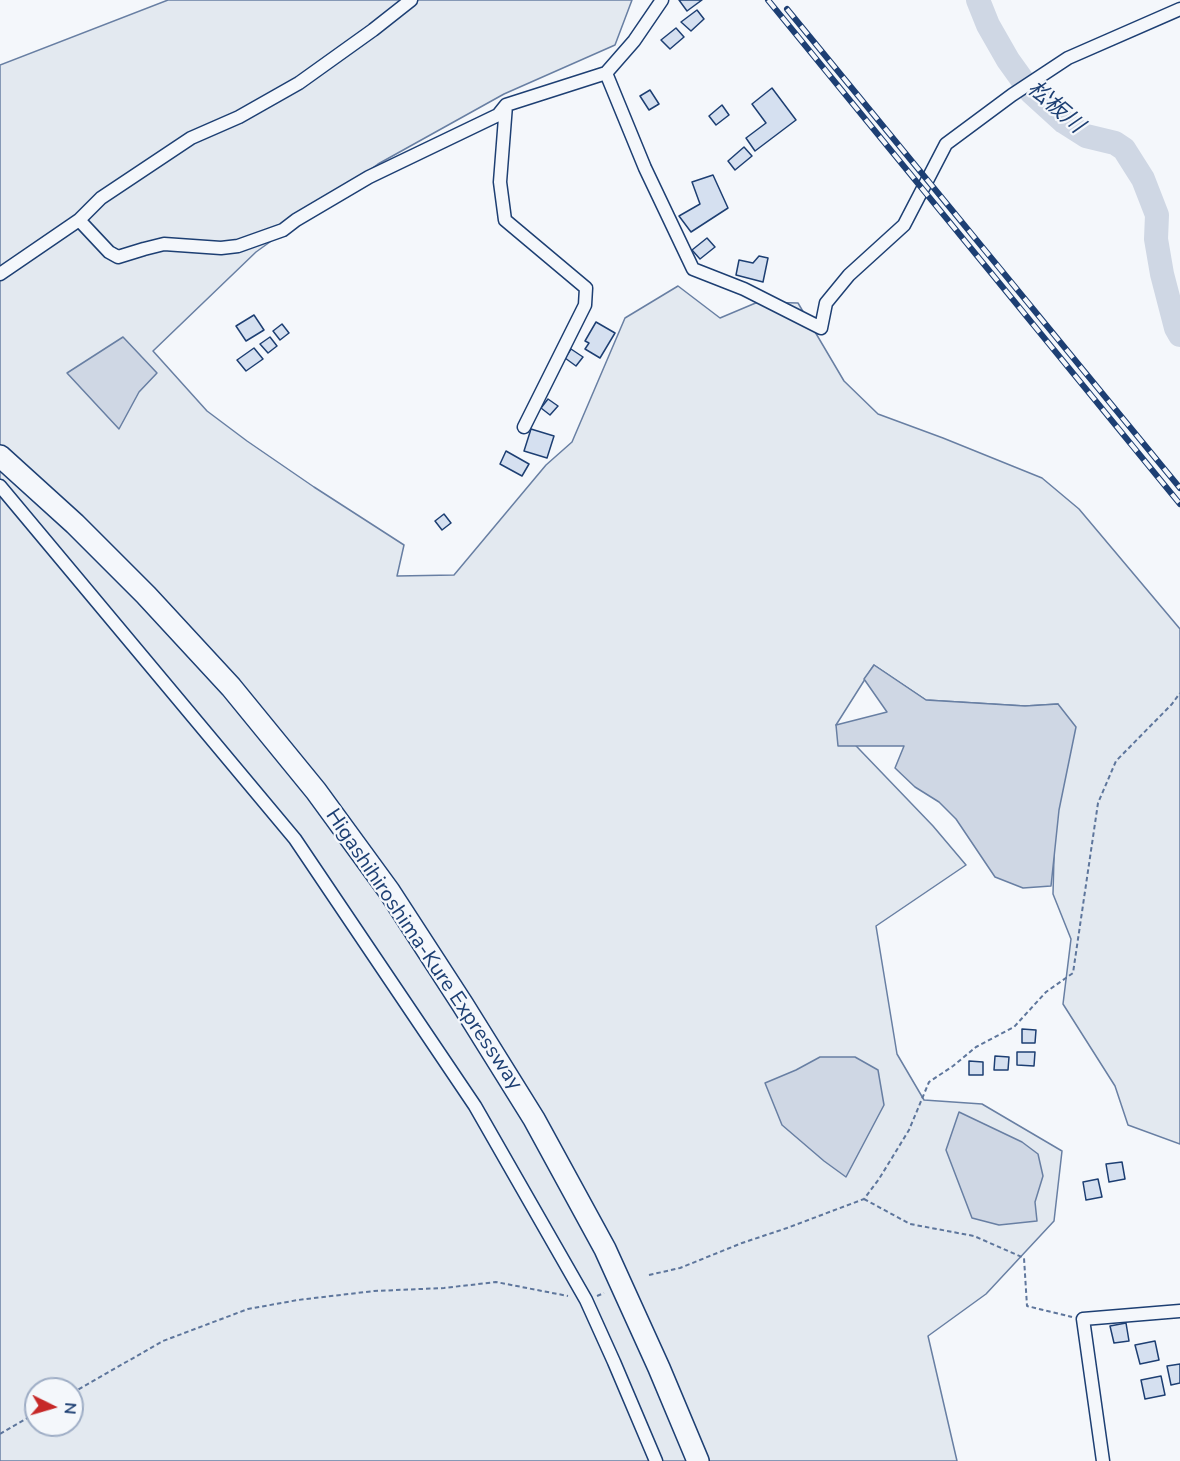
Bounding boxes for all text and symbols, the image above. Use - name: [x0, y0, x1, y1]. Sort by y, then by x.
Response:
- water label: 松板川: [1021, 76, 1089, 140]
- street label: Higashihiroshima-Kure Expressway: [319, 805, 527, 1095]
- north arrow: [24, 1377, 84, 1437]
- text: N: [58, 1401, 81, 1415]

